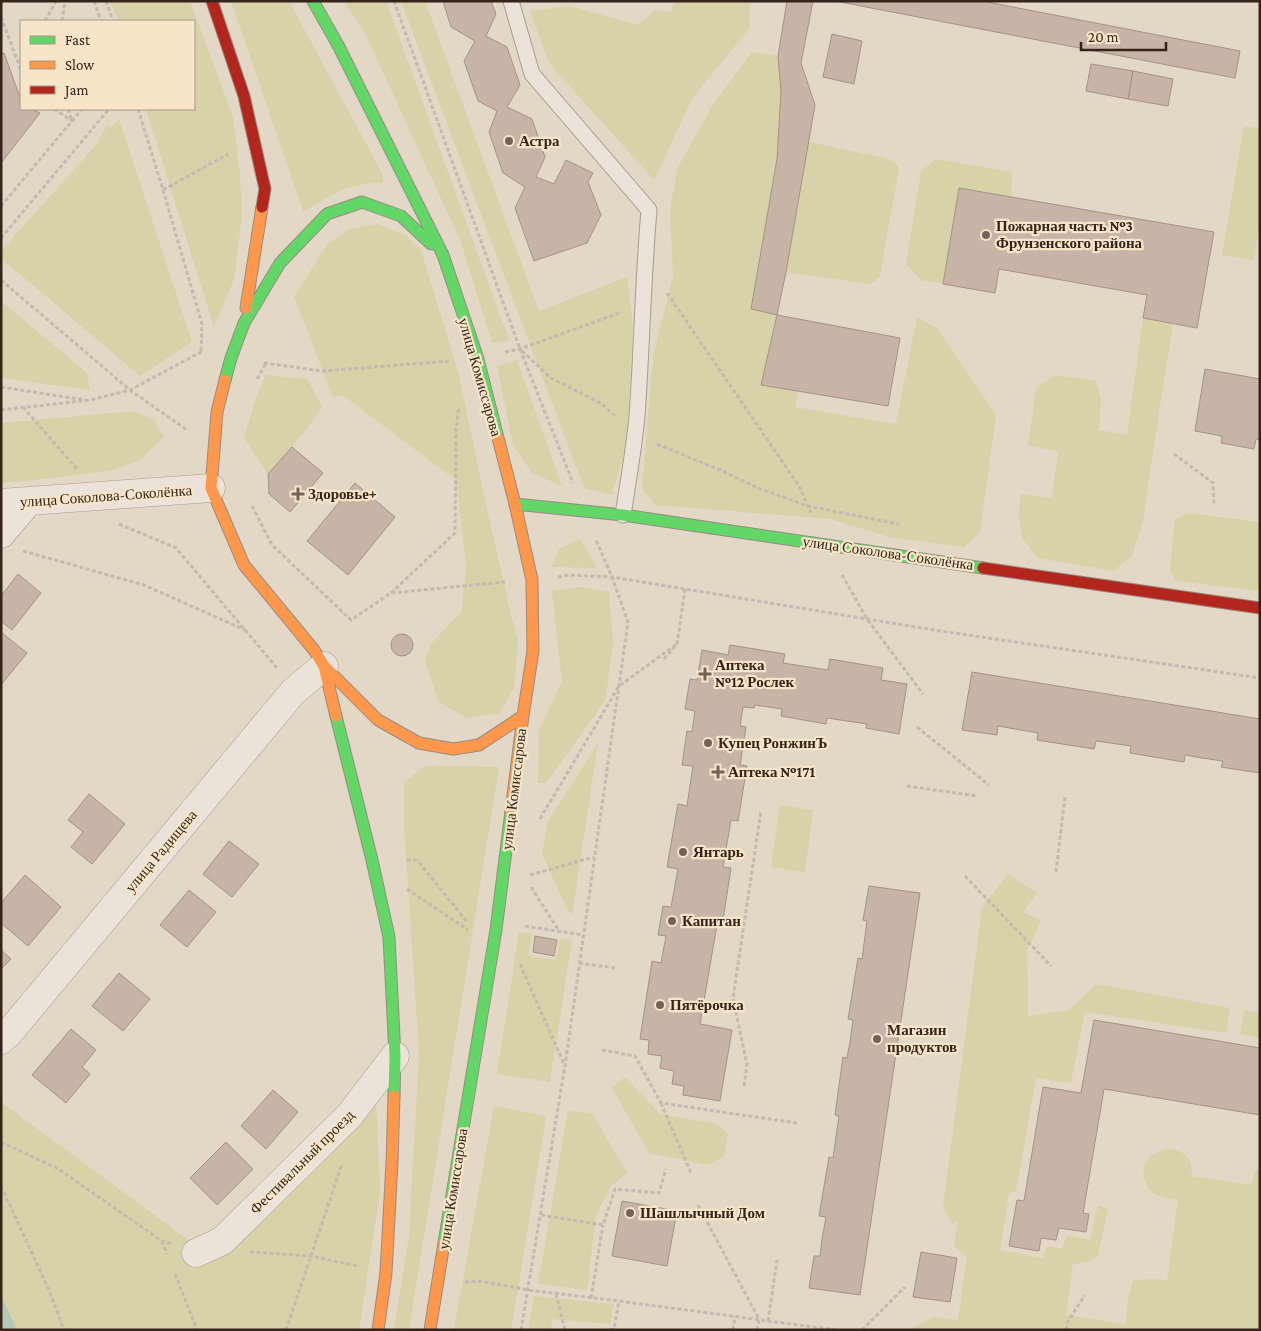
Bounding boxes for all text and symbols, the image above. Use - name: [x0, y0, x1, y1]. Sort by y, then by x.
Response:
- legend: [20, 20, 195, 110]
- scale bar: [1081, 20, 1166, 52]
- text: 20 m: [1088, 29, 1119, 45]
- text: Fast: [65, 32, 91, 48]
- text: Slow: [65, 57, 95, 73]
- text: Jam: [63, 82, 88, 99]
- place label: Астра: [519, 133, 560, 149]
- marker: Астра: [503, 135, 515, 147]
- place label: Пожарная часть №3 Фрунзенского района: [996, 218, 1143, 251]
- marker: Пожарная часть №3 Фрунзенского района: [980, 229, 992, 241]
- street label: улица Комиссарова: [455, 316, 505, 438]
- street label: улица Соколова-Соколёнка: [19, 482, 193, 510]
- place label: Здоровье+: [308, 486, 377, 502]
- marker: Здоровье+: [292, 488, 304, 500]
- street label: улица Соколова-Соколёнка: [802, 533, 975, 573]
- place label: Аптека №12 Рослек: [715, 657, 794, 690]
- marker: Аптека №12 Рослек: [699, 668, 711, 680]
- street label: улица Комиссарова: [499, 727, 529, 851]
- place label: Купец РонжинЪ: [718, 735, 827, 751]
- marker: Купец РонжинЪ: [702, 737, 714, 749]
- place label: Аптека №171: [728, 764, 815, 780]
- marker: Аптека №171: [712, 766, 724, 778]
- street label: улица Радищева: [122, 806, 200, 895]
- place label: Янтарь: [693, 844, 744, 860]
- marker: Янтарь: [677, 846, 689, 858]
- place label: Капитан: [682, 913, 741, 929]
- marker: Капитан: [666, 915, 678, 927]
- place label: Пятёрочка: [670, 997, 744, 1013]
- marker: Пятёрочка: [654, 999, 666, 1011]
- place label: Магазин продуктов: [887, 1022, 957, 1055]
- marker: Магазин продуктов: [871, 1033, 883, 1045]
- street label: Фестивальный проезд: [247, 1106, 358, 1217]
- street label: улица Комиссарова: [436, 1127, 471, 1251]
- place label: Шашлычный Дом: [640, 1205, 765, 1221]
- marker: Шашлычный Дом: [624, 1207, 636, 1219]

